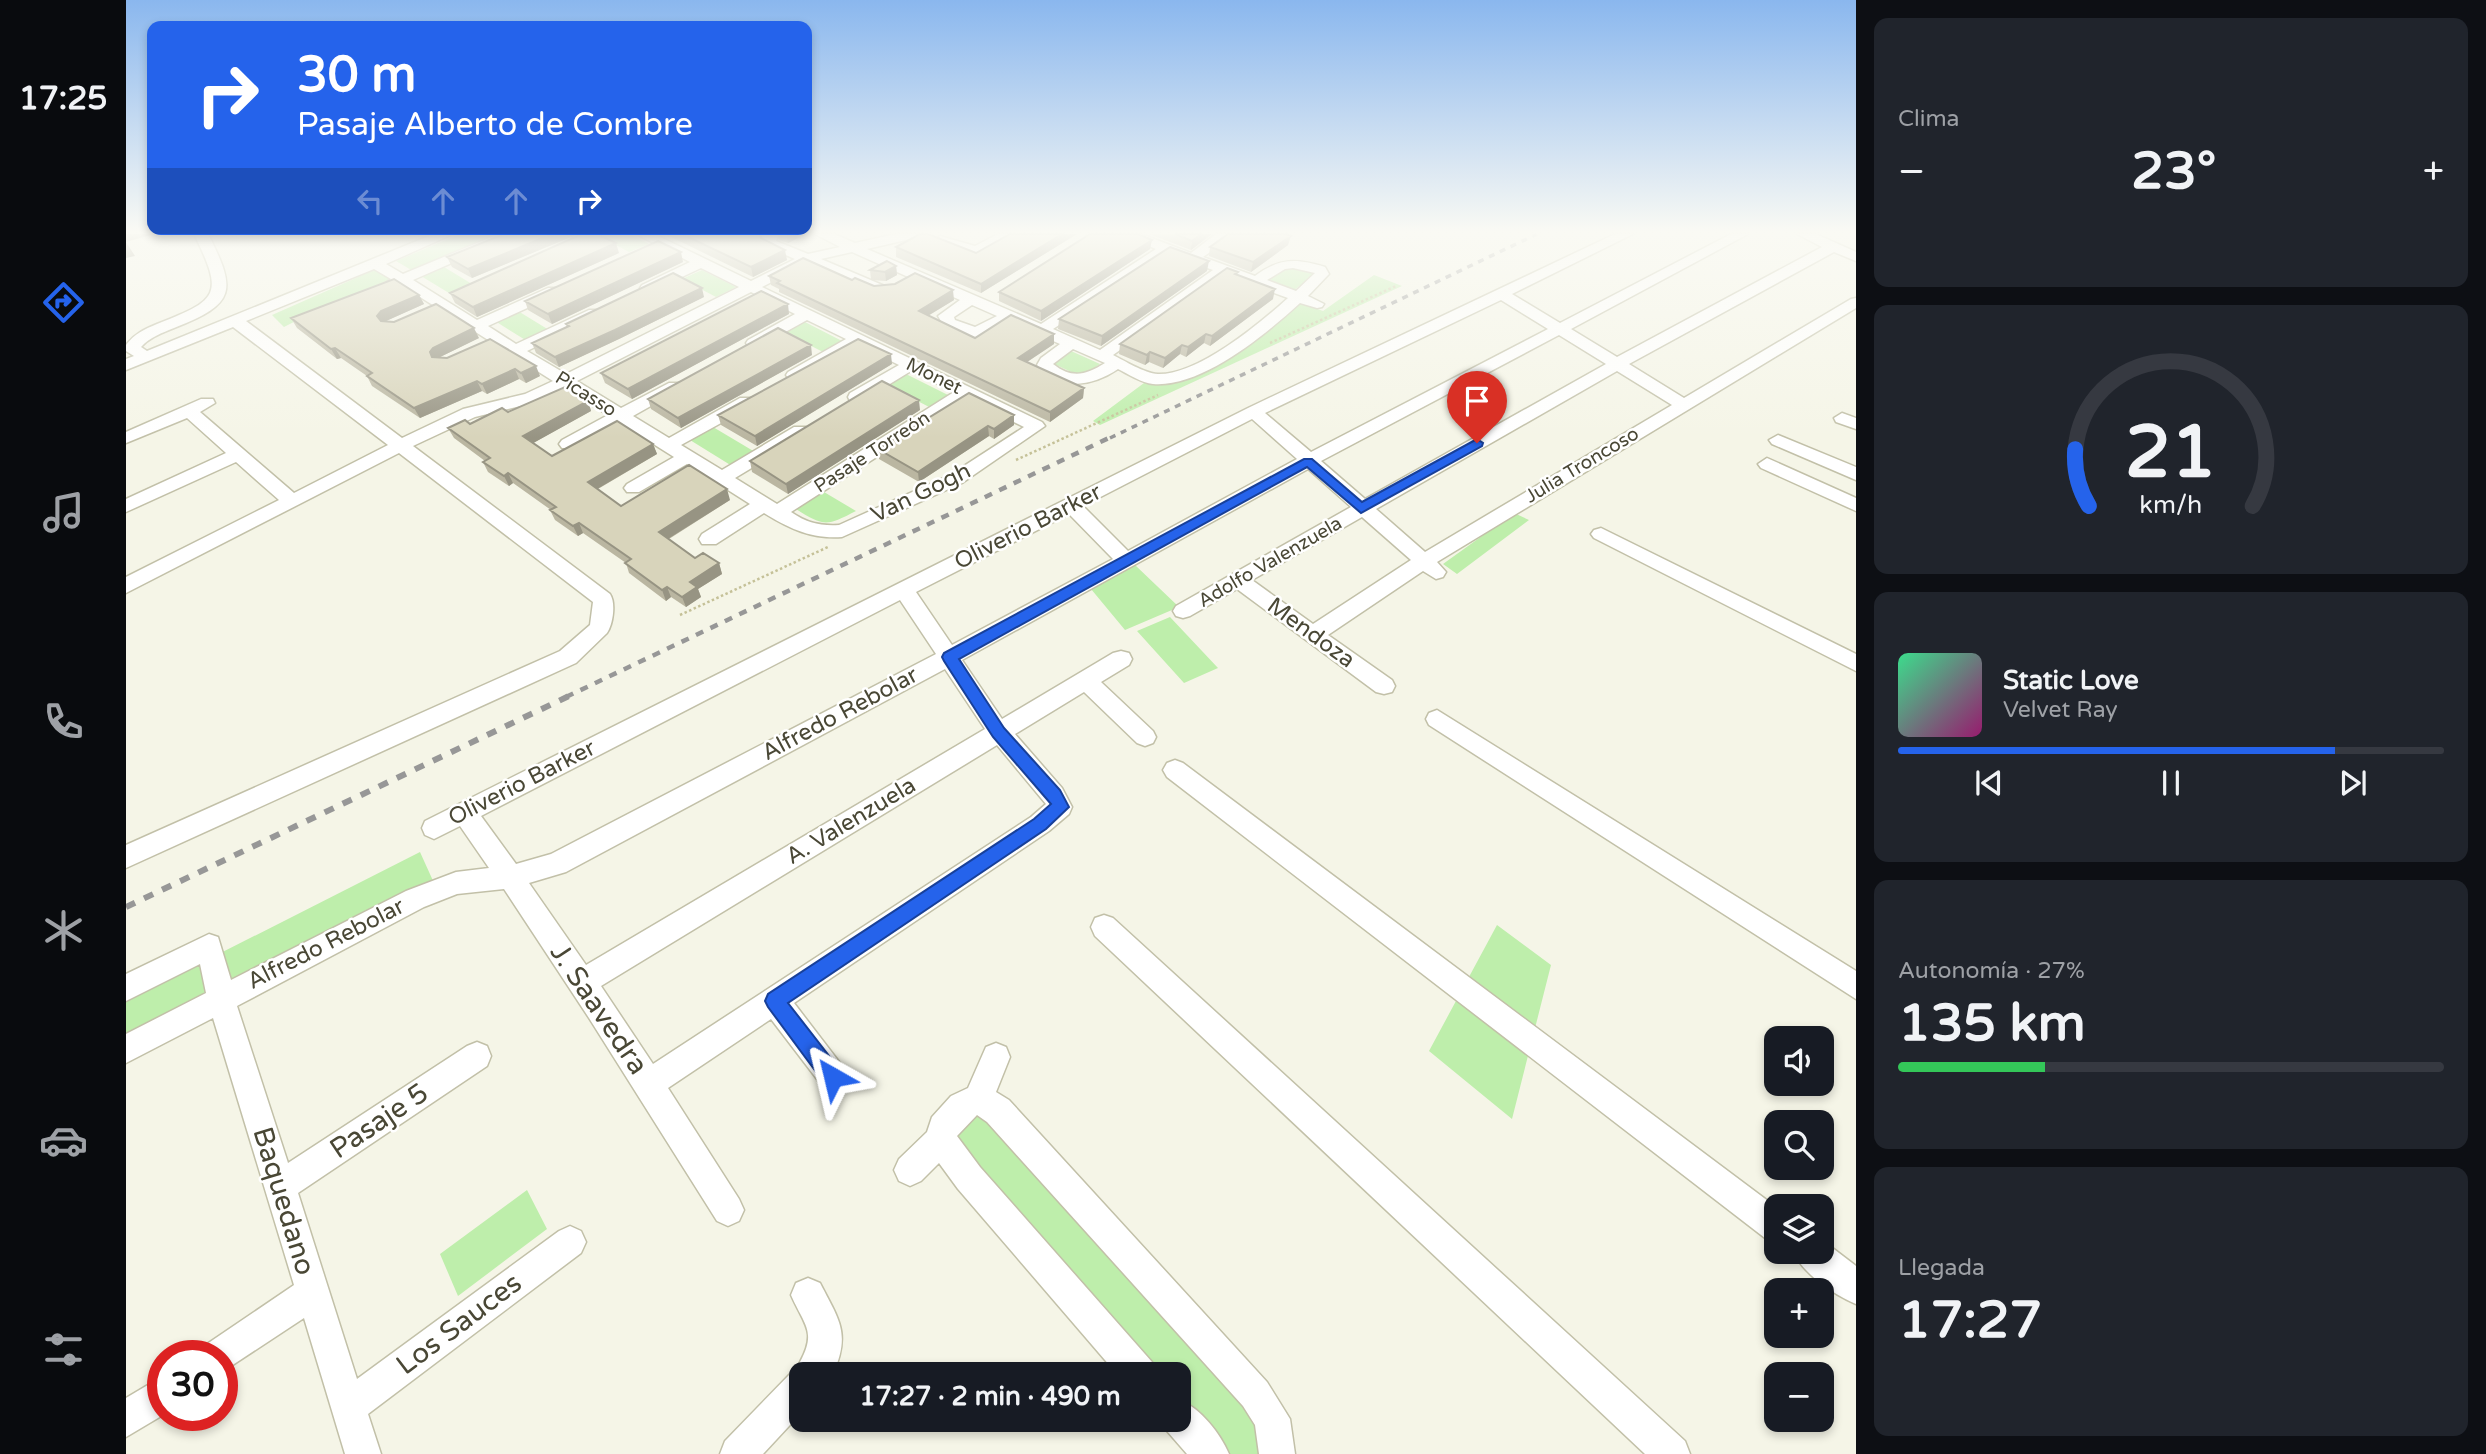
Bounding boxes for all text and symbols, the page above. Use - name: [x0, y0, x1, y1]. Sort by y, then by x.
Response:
- text: 30 m: [297, 46, 416, 105]
- icon: right: [182, 49, 273, 140]
- text: 17:25: [19, 80, 107, 118]
- text: Clima: [1898, 105, 1959, 133]
- text: Pasaje Alberto de Combre: [297, 106, 693, 144]
- text: 23°: [2131, 140, 2216, 203]
- text: −: [1898, 149, 1925, 195]
- text: +: [2423, 149, 2444, 195]
- icon: left: [351, 182, 389, 220]
- icon: ahead: [424, 182, 462, 220]
- icon: ahead: [497, 182, 535, 220]
- icon: right: [570, 182, 608, 220]
- icon: directions: [39, 278, 88, 327]
- street label: Monet: [903, 353, 965, 399]
- street label: Picasso: [551, 367, 621, 421]
- pin: [1447, 371, 1507, 443]
- icon: arrive: [1458, 382, 1496, 420]
- street label: Pasaje Torreón: [810, 406, 934, 498]
- text: 21: [2125, 409, 2217, 497]
- street label: Julia Troncoso: [1521, 423, 1643, 507]
- street label: Van Gogh: [867, 457, 975, 529]
- street label: Oliverio Barker: [950, 478, 1106, 576]
- icon: music: [39, 488, 88, 537]
- text: km/h: [2140, 490, 2202, 520]
- street label: Adolfo Valenzuela: [1194, 512, 1346, 612]
- street label: Mendoza: [1262, 592, 1360, 674]
- street label: Alfredo Rebolar: [757, 661, 923, 767]
- text: Static Love: [2003, 665, 2139, 696]
- text: Velvet Ray: [2003, 696, 2118, 724]
- icon: phone: [39, 697, 88, 746]
- street label: Oliverio Barker: [444, 734, 600, 832]
- icon: previous: [1970, 764, 2008, 802]
- icon: pause: [2152, 764, 2190, 802]
- icon: next: [2334, 764, 2372, 802]
- street label: A. Valenzuela: [781, 771, 921, 871]
- street label: Alfredo Rebolar: [243, 892, 410, 996]
- icon: climate: [39, 906, 88, 955]
- street label: J. Saavedra: [543, 937, 655, 1081]
- text: Autonomía · 27%: [1898, 957, 2085, 985]
- text: 135 km: [1898, 992, 2086, 1055]
- map controls: [1764, 1026, 1834, 1432]
- button: sound: [1764, 1026, 1834, 1096]
- position arrow: [796, 1040, 870, 1114]
- street label: Pasaje 5: [324, 1076, 434, 1166]
- button: search: [1764, 1110, 1834, 1180]
- icon: car: [39, 1116, 88, 1165]
- street label: Baquedano: [245, 1123, 323, 1279]
- button: layers: [1764, 1194, 1834, 1264]
- text: Llegada: [1898, 1254, 1985, 1282]
- street label: Los Sauces: [390, 1266, 528, 1382]
- button: +: [1764, 1278, 1834, 1348]
- text: 17:27: [1898, 1289, 2042, 1352]
- icon: filters: [39, 1325, 88, 1374]
- speed limit sign: 30: [147, 1340, 238, 1431]
- button: −: [1764, 1362, 1834, 1432]
- text: 17:27 · 2 min · 490 m: [859, 1381, 1121, 1412]

